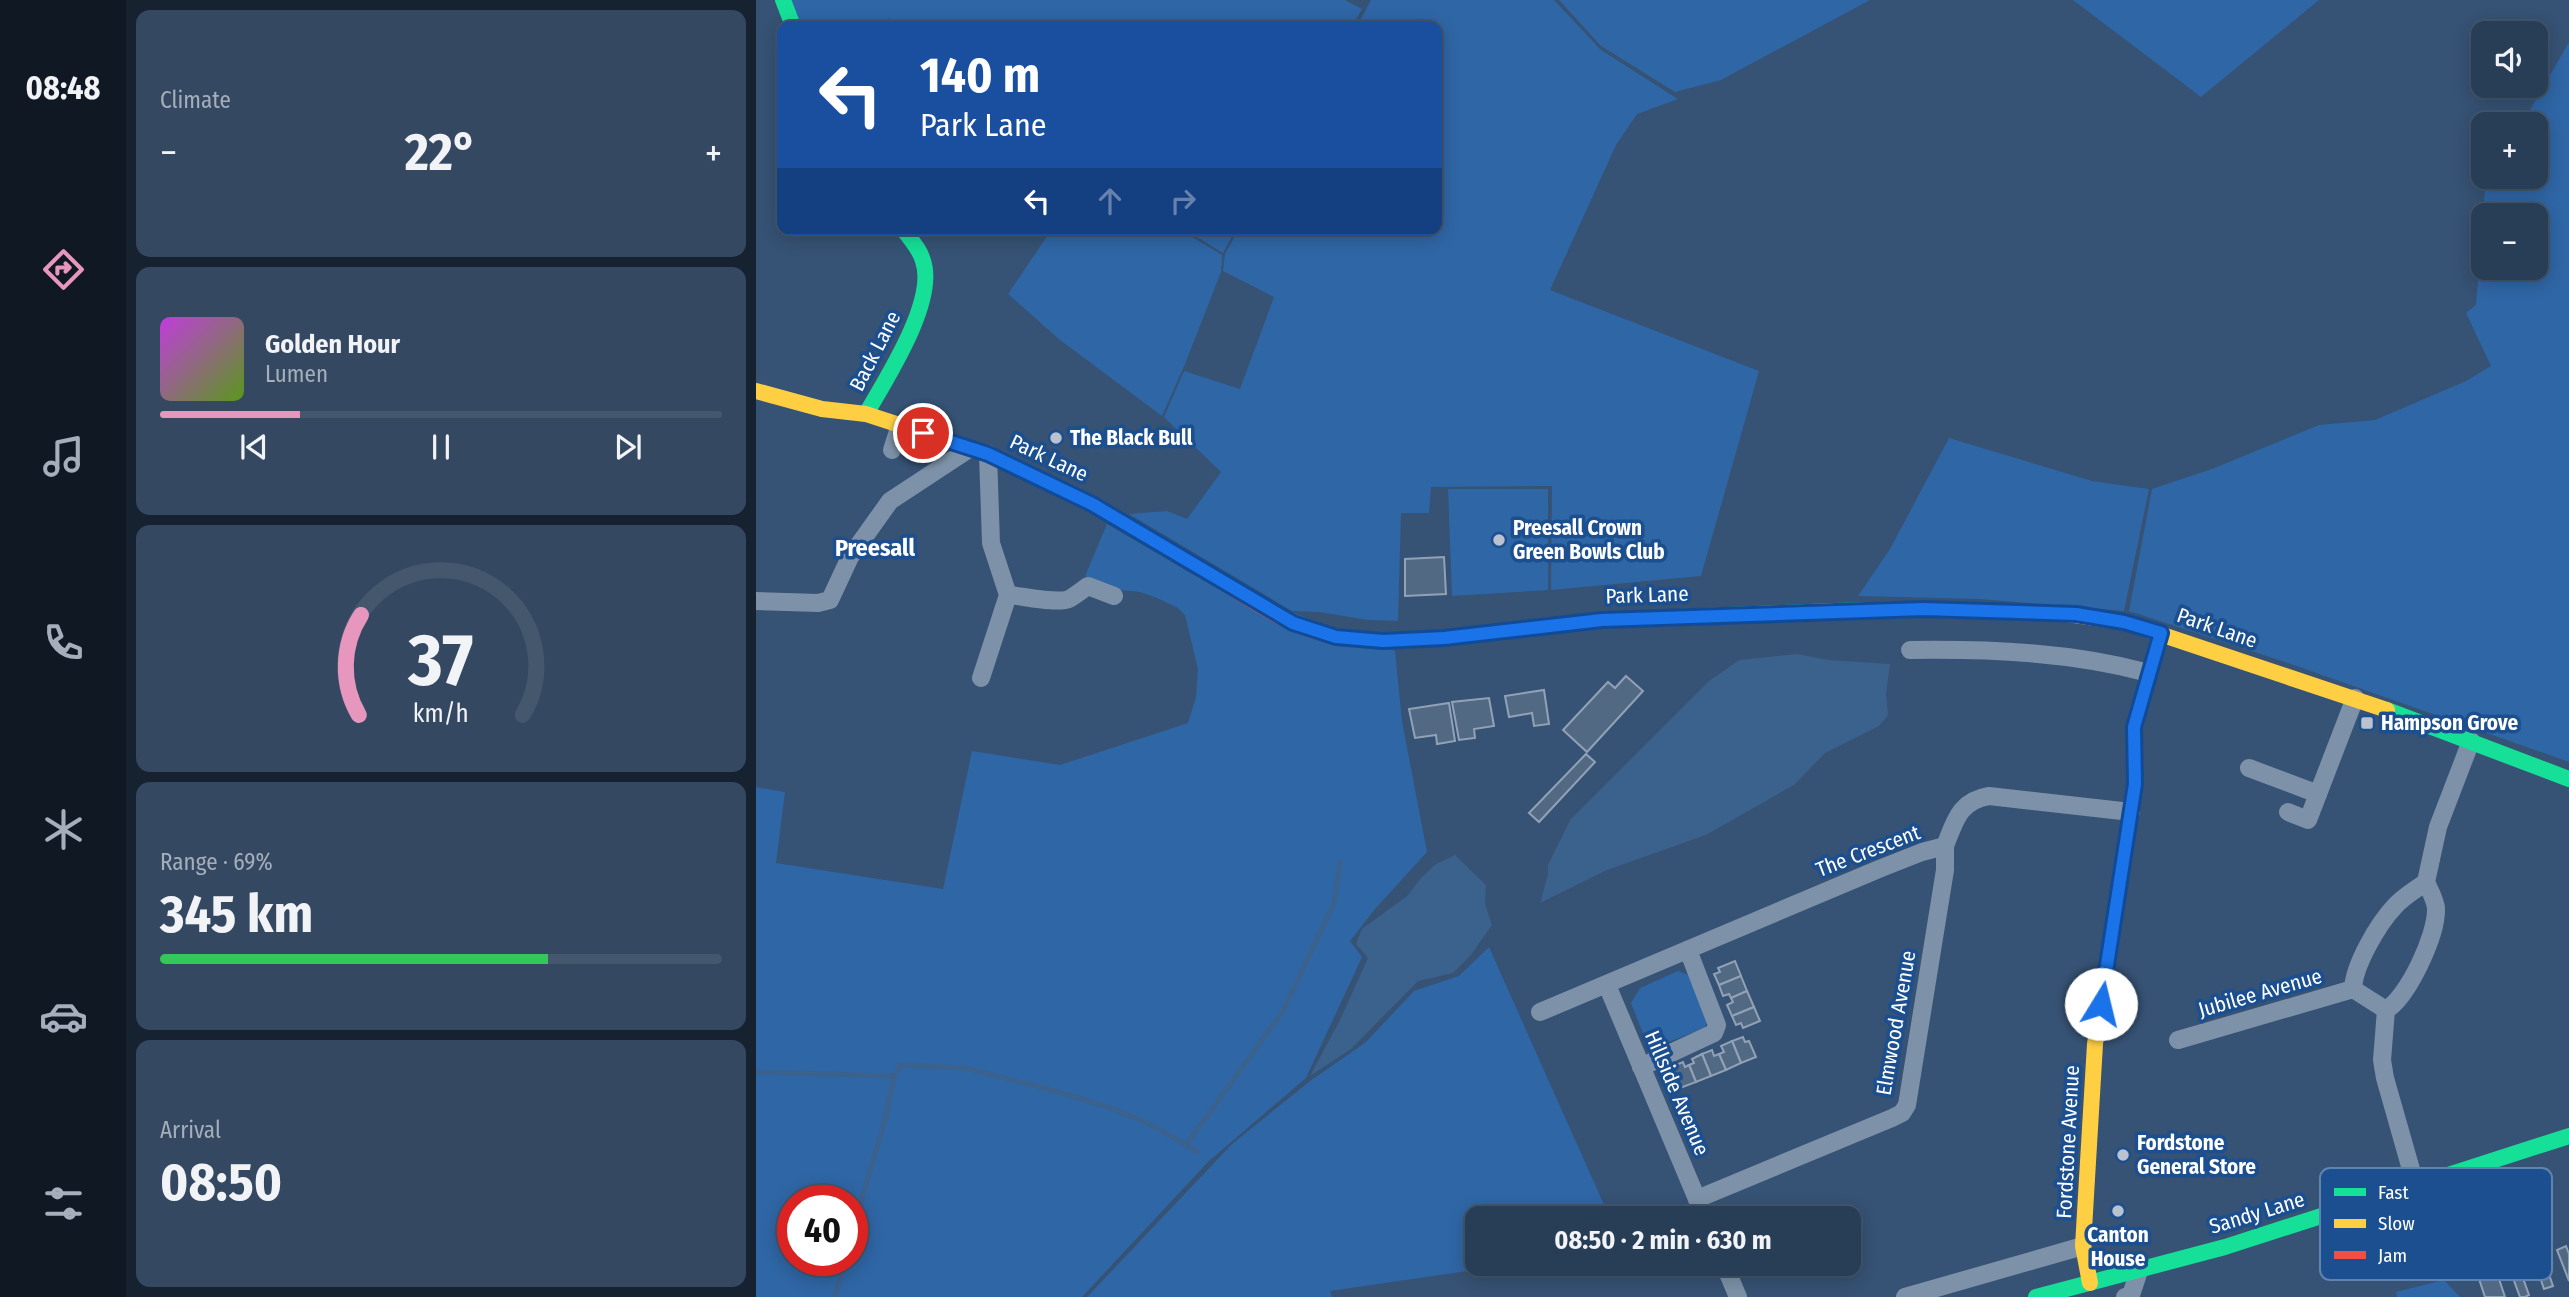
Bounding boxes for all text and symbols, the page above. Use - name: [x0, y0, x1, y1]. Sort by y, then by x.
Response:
- map controls: [2471, 21, 2548, 280]
- button: sound: [2471, 21, 2548, 98]
- text: 140 m: [920, 46, 1040, 105]
- icon: left: [805, 49, 896, 140]
- text: 08:48: [26, 69, 100, 107]
- text: Climate: [160, 86, 231, 114]
- text: Park Lane: [920, 106, 1047, 144]
- button: +: [2471, 112, 2548, 189]
- text: 22°: [405, 121, 477, 184]
- text: −: [160, 130, 177, 176]
- text: +: [705, 130, 722, 176]
- icon: left: [1018, 182, 1056, 220]
- icon: ahead: [1091, 182, 1129, 220]
- icon: right: [1164, 182, 1202, 220]
- button: −: [2471, 203, 2548, 280]
- icon: directions: [39, 245, 88, 294]
- street label: Back Lane: [844, 307, 906, 395]
- text: Golden Hour: [265, 329, 400, 360]
- text: Lumen: [265, 360, 328, 388]
- pin: [893, 403, 953, 463]
- icon: arrive: [904, 414, 942, 452]
- place label: The Black Bull: [1070, 425, 1193, 451]
- icon: previous: [235, 428, 273, 466]
- icon: pause: [422, 428, 460, 466]
- icon: next: [609, 428, 647, 466]
- street label: Park Lane: [1006, 429, 1092, 487]
- marker: The Black Bull: [1048, 430, 1064, 446]
- icon: music: [39, 432, 88, 481]
- place label: Preesall Crown Green Bowls Club: [1513, 515, 1665, 565]
- marker: Preesall Crown Green Bowls Club: [1491, 532, 1507, 548]
- district label: Preesall: [835, 534, 916, 562]
- street label: Park Lane: [1605, 581, 1689, 609]
- street label: Park Lane: [2173, 602, 2261, 654]
- text: 37: [407, 617, 474, 704]
- icon: phone: [39, 618, 88, 667]
- text: km/h: [413, 698, 469, 728]
- place label: Hampson Grove: [2381, 710, 2519, 736]
- marker: Hampson Grove: [2359, 715, 2375, 731]
- icon: climate: [39, 805, 88, 854]
- street label: The Crescent: [1812, 819, 1924, 883]
- text: Range · 69%: [160, 848, 273, 876]
- text: 345 km: [160, 883, 313, 946]
- street label: Elmwood Avenue: [1870, 949, 1922, 1097]
- street label: Jubilee Avenue: [2195, 963, 2325, 1023]
- position arrow: [2064, 967, 2138, 1041]
- icon: car: [39, 992, 88, 1041]
- street label: Hillside Avenue: [1639, 1027, 1715, 1159]
- street label: Fordstone Avenue: [2051, 1065, 2085, 1219]
- text: Arrival: [160, 1116, 221, 1144]
- place label: Fordstone General Store: [2137, 1130, 2256, 1180]
- marker: Fordstone General Store: [2115, 1147, 2131, 1163]
- text: 08:50: [160, 1151, 282, 1214]
- legend: [2320, 1168, 2552, 1280]
- icon: filters: [39, 1179, 88, 1228]
- text: Fast: [2378, 1181, 2409, 1204]
- speed limit sign: 40: [777, 1185, 868, 1276]
- street label: Sandy Lane: [2206, 1186, 2308, 1240]
- marker: Canton House: [2110, 1203, 2126, 1219]
- text: Slow: [2378, 1212, 2415, 1235]
- place label: Canton House: [2087, 1222, 2149, 1272]
- text: 08:50 · 2 min · 630 m: [1554, 1225, 1772, 1256]
- text: Jam: [2378, 1244, 2407, 1267]

